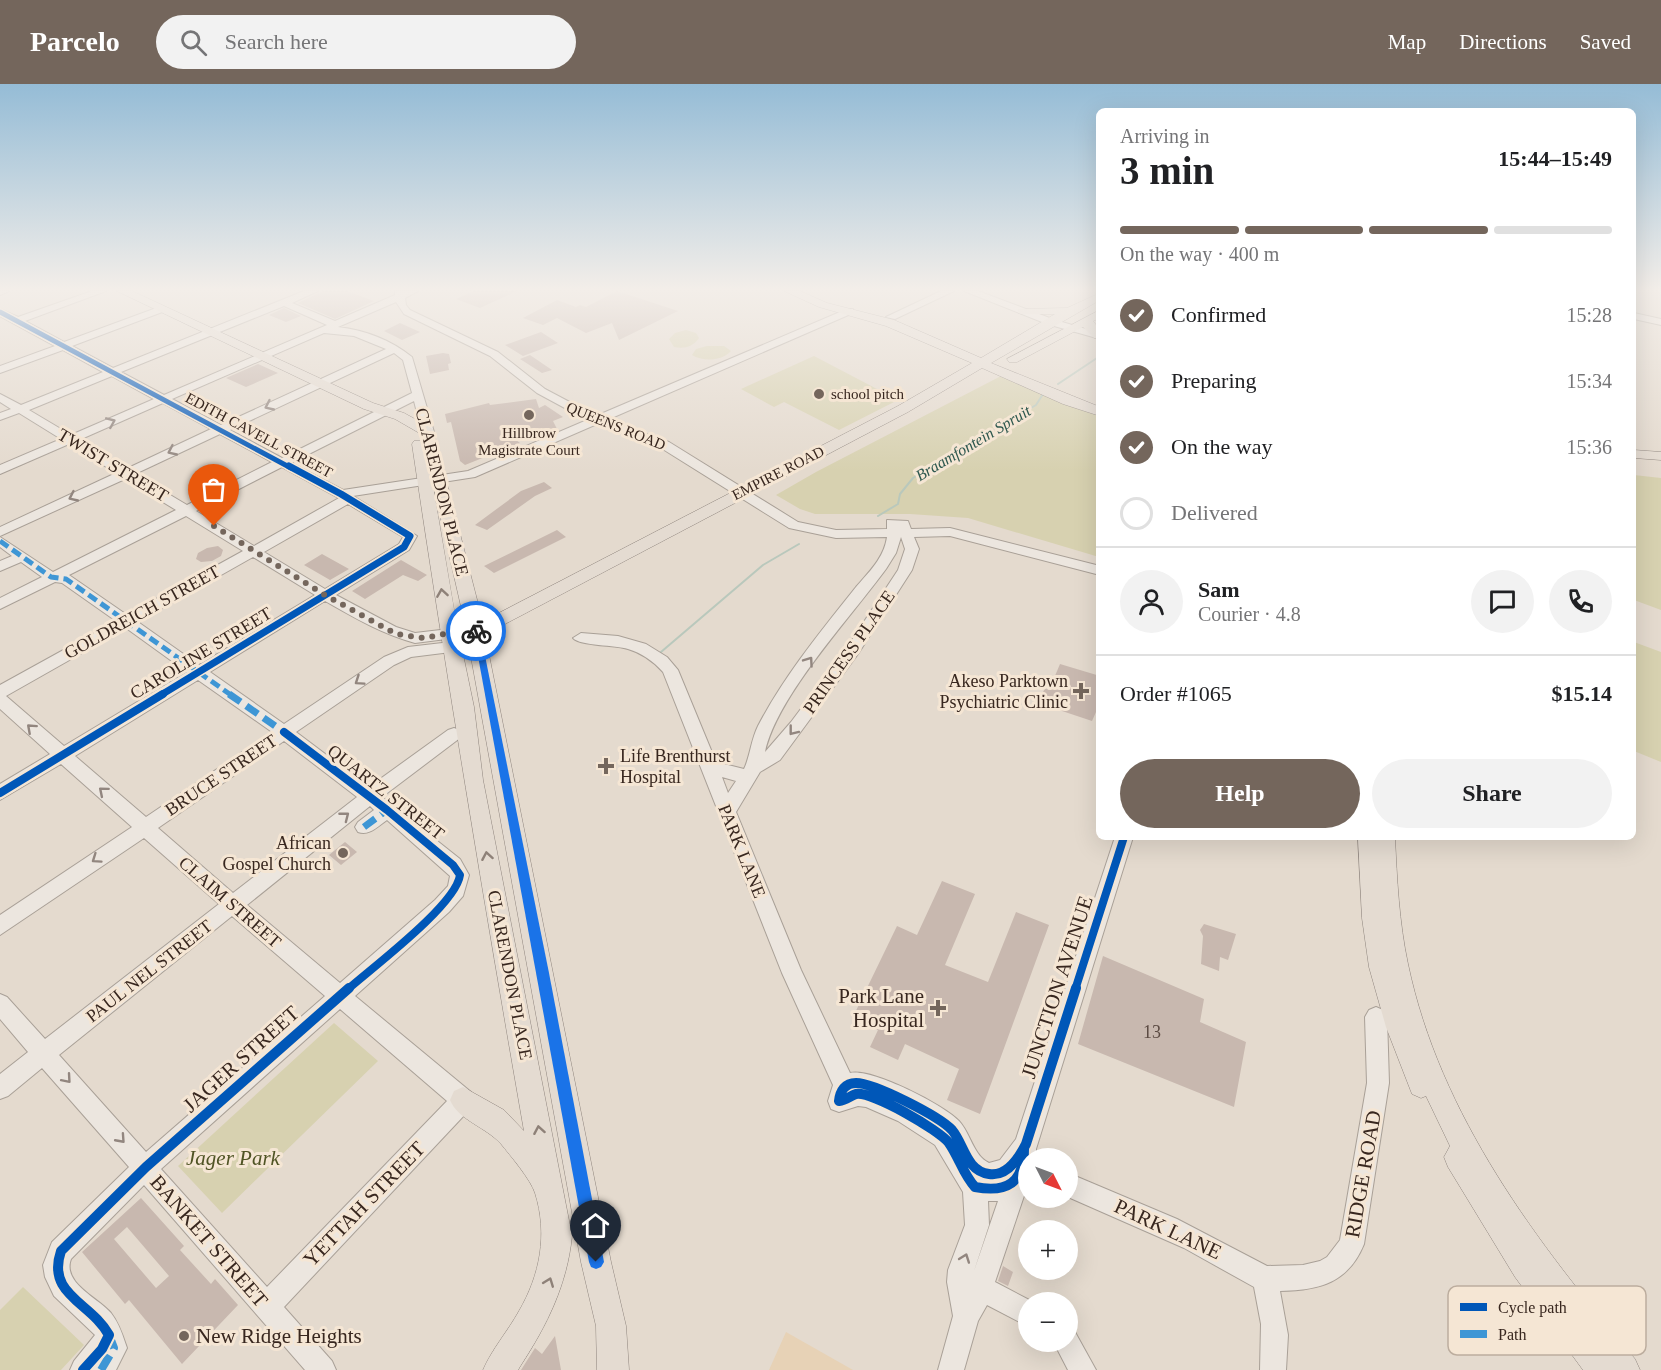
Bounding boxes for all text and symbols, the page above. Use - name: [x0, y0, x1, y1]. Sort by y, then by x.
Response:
- search box: [156, 15, 576, 69]
- text: Parcelo: [30, 26, 120, 57]
- icon: search: [177, 26, 210, 59]
- text: Search here: [225, 29, 328, 54]
- text: Map: [1388, 30, 1426, 54]
- text: Directions: [1459, 30, 1547, 54]
- text: Saved: [1580, 30, 1631, 54]
- text: Arriving in: [1120, 125, 1209, 147]
- text: 15:44–15:49: [1498, 146, 1612, 171]
- text: 3 min: [1120, 149, 1214, 192]
- text: On the way · 400 m: [1120, 243, 1279, 265]
- icon: check: [1120, 299, 1153, 332]
- text: Confirmed: [1171, 302, 1266, 327]
- text: 15:28: [1566, 304, 1612, 326]
- icon: check: [1120, 365, 1153, 398]
- text: Preparing: [1171, 368, 1257, 393]
- text: 15:34: [1566, 370, 1612, 392]
- place label: school pitch: [831, 386, 904, 402]
- marker: school pitch: [812, 387, 826, 401]
- street label: EDITH CAVELL STREET: [183, 389, 335, 481]
- one-way arrow: [264, 399, 275, 411]
- street label: QUEENS ROAD: [564, 399, 668, 453]
- water label: Braamfontein Spruit: [912, 402, 1035, 485]
- street label: CLARENDON PLACE: [411, 406, 473, 578]
- marker: Hillbrow Magistrate Court: [522, 408, 536, 422]
- one-way arrow: [105, 417, 116, 429]
- street label: TWIST STREET: [54, 424, 172, 506]
- place label: Hillbrow Magistrate Court: [478, 425, 581, 458]
- icon: check: [1120, 431, 1153, 464]
- text: On the way: [1171, 434, 1272, 459]
- text: 15:36: [1566, 436, 1612, 458]
- one-way arrow: [168, 443, 179, 455]
- street label: EMPIRE ROAD: [729, 443, 827, 503]
- pin: [188, 464, 239, 526]
- icon: bag: [197, 473, 230, 506]
- one-way arrow: [68, 490, 79, 502]
- text: Delivered: [1171, 500, 1258, 525]
- street label: GOLDREICH STREET: [61, 561, 223, 663]
- button: person: [1120, 570, 1183, 633]
- button: chat: [1471, 570, 1534, 633]
- button: phone: [1549, 570, 1612, 633]
- text: Sam: [1198, 577, 1240, 602]
- street label: PRINCESS PLACE: [799, 587, 899, 717]
- one-way arrow: [436, 589, 449, 599]
- courier: [446, 601, 506, 661]
- street label: CAROLINE STREET: [127, 603, 275, 703]
- text: Courier · 4.8: [1198, 603, 1301, 625]
- icon: bike: [460, 615, 493, 648]
- one-way arrow: [802, 657, 813, 668]
- place label: Akeso Parktown Psychiatric Clinic: [940, 671, 1068, 712]
- one-way arrow: [355, 674, 366, 685]
- text: Order #1065: [1120, 681, 1232, 706]
- text: $15.14: [1552, 681, 1612, 706]
- marker: Akeso Parktown Psychiatric Clinic: [1072, 682, 1090, 700]
- one-way arrow: [27, 724, 37, 735]
- one-way arrow: [789, 724, 800, 735]
- street label: BRUCE STREET: [161, 730, 281, 820]
- street label: QUARTZ STREET: [324, 740, 448, 844]
- place label: Life Brenthurst Hospital: [620, 746, 730, 787]
- marker: Life Brenthurst Hospital: [597, 757, 615, 775]
- button: Help: [1120, 759, 1360, 828]
- button: Share: [1372, 759, 1612, 828]
- one-way arrow: [99, 787, 110, 798]
- street label: PARK LANE: [714, 801, 770, 901]
- one-way arrow: [338, 813, 349, 824]
- place label: African Gospel Church: [223, 833, 331, 874]
- marker: African Gospel Church: [336, 846, 350, 860]
- one-way arrow: [481, 851, 494, 861]
- one-way arrow: [92, 852, 103, 863]
- street label: CLAIM STREET: [175, 852, 285, 952]
- street label: CLARENDON PLACE: [484, 888, 536, 1062]
- street label: JUNCTION AVENUE: [1016, 893, 1098, 1081]
- street label: PAUL NEL STREET: [82, 916, 216, 1026]
- place label: Park Lane Hospital: [838, 984, 924, 1032]
- marker: Park Lane Hospital: [929, 999, 947, 1017]
- street label: JAGER STREET: [178, 1001, 304, 1117]
- house number: 13: [1143, 1022, 1161, 1042]
- one-way arrow: [60, 1072, 71, 1083]
- street label: RIDGE ROAD: [1340, 1108, 1386, 1240]
- one-way arrow: [533, 1125, 546, 1135]
- one-way arrow: [114, 1133, 125, 1143]
- street label: YETTAH STREET: [298, 1136, 430, 1272]
- park label: Jager Park: [186, 1146, 281, 1170]
- north arrow: [1018, 1148, 1078, 1208]
- map controls: [1018, 1148, 1078, 1352]
- street label: BANKET STREET: [145, 1170, 273, 1312]
- street label: PARK LANE: [1111, 1194, 1225, 1264]
- pin: [570, 1200, 621, 1262]
- icon: home: [579, 1209, 612, 1242]
- button: +: [1018, 1220, 1078, 1280]
- one-way arrow: [958, 1254, 971, 1264]
- one-way arrow: [542, 1278, 555, 1288]
- legend: [1448, 1286, 1646, 1355]
- button: −: [1018, 1292, 1078, 1352]
- text: Cycle path: [1498, 1299, 1567, 1317]
- place label: New Ridge Heights: [196, 1324, 362, 1348]
- text: Path: [1498, 1326, 1526, 1343]
- marker: New Ridge Heights: [177, 1329, 191, 1343]

